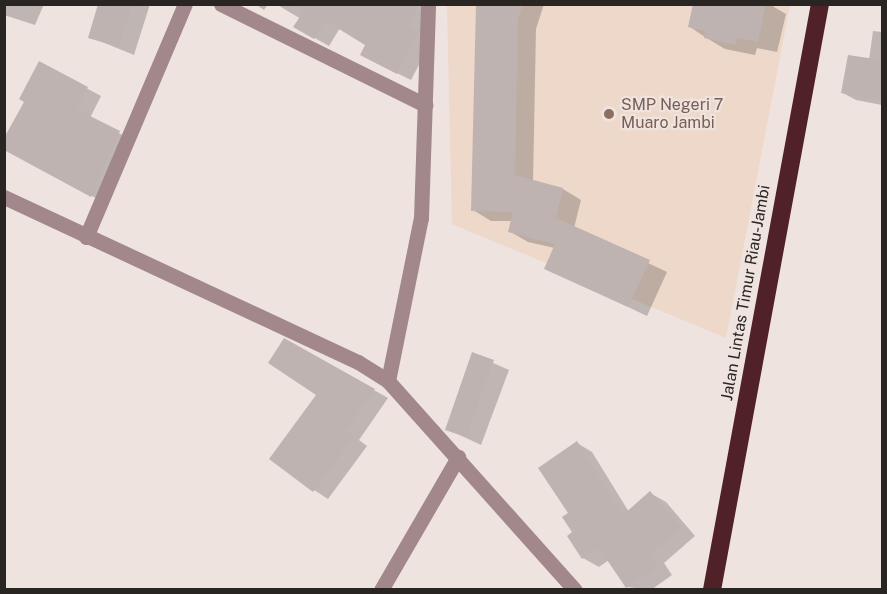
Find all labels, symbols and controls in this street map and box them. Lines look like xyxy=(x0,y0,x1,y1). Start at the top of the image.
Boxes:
place label: SMP Negeri 7 Muaro Jambi xyxy=(621,95,723,133)
marker: SMP Negeri 7 Muaro Jambi xyxy=(602,107,616,121)
street label: Jalan Lintas Timur Riau-Jambi xyxy=(718,184,774,402)

